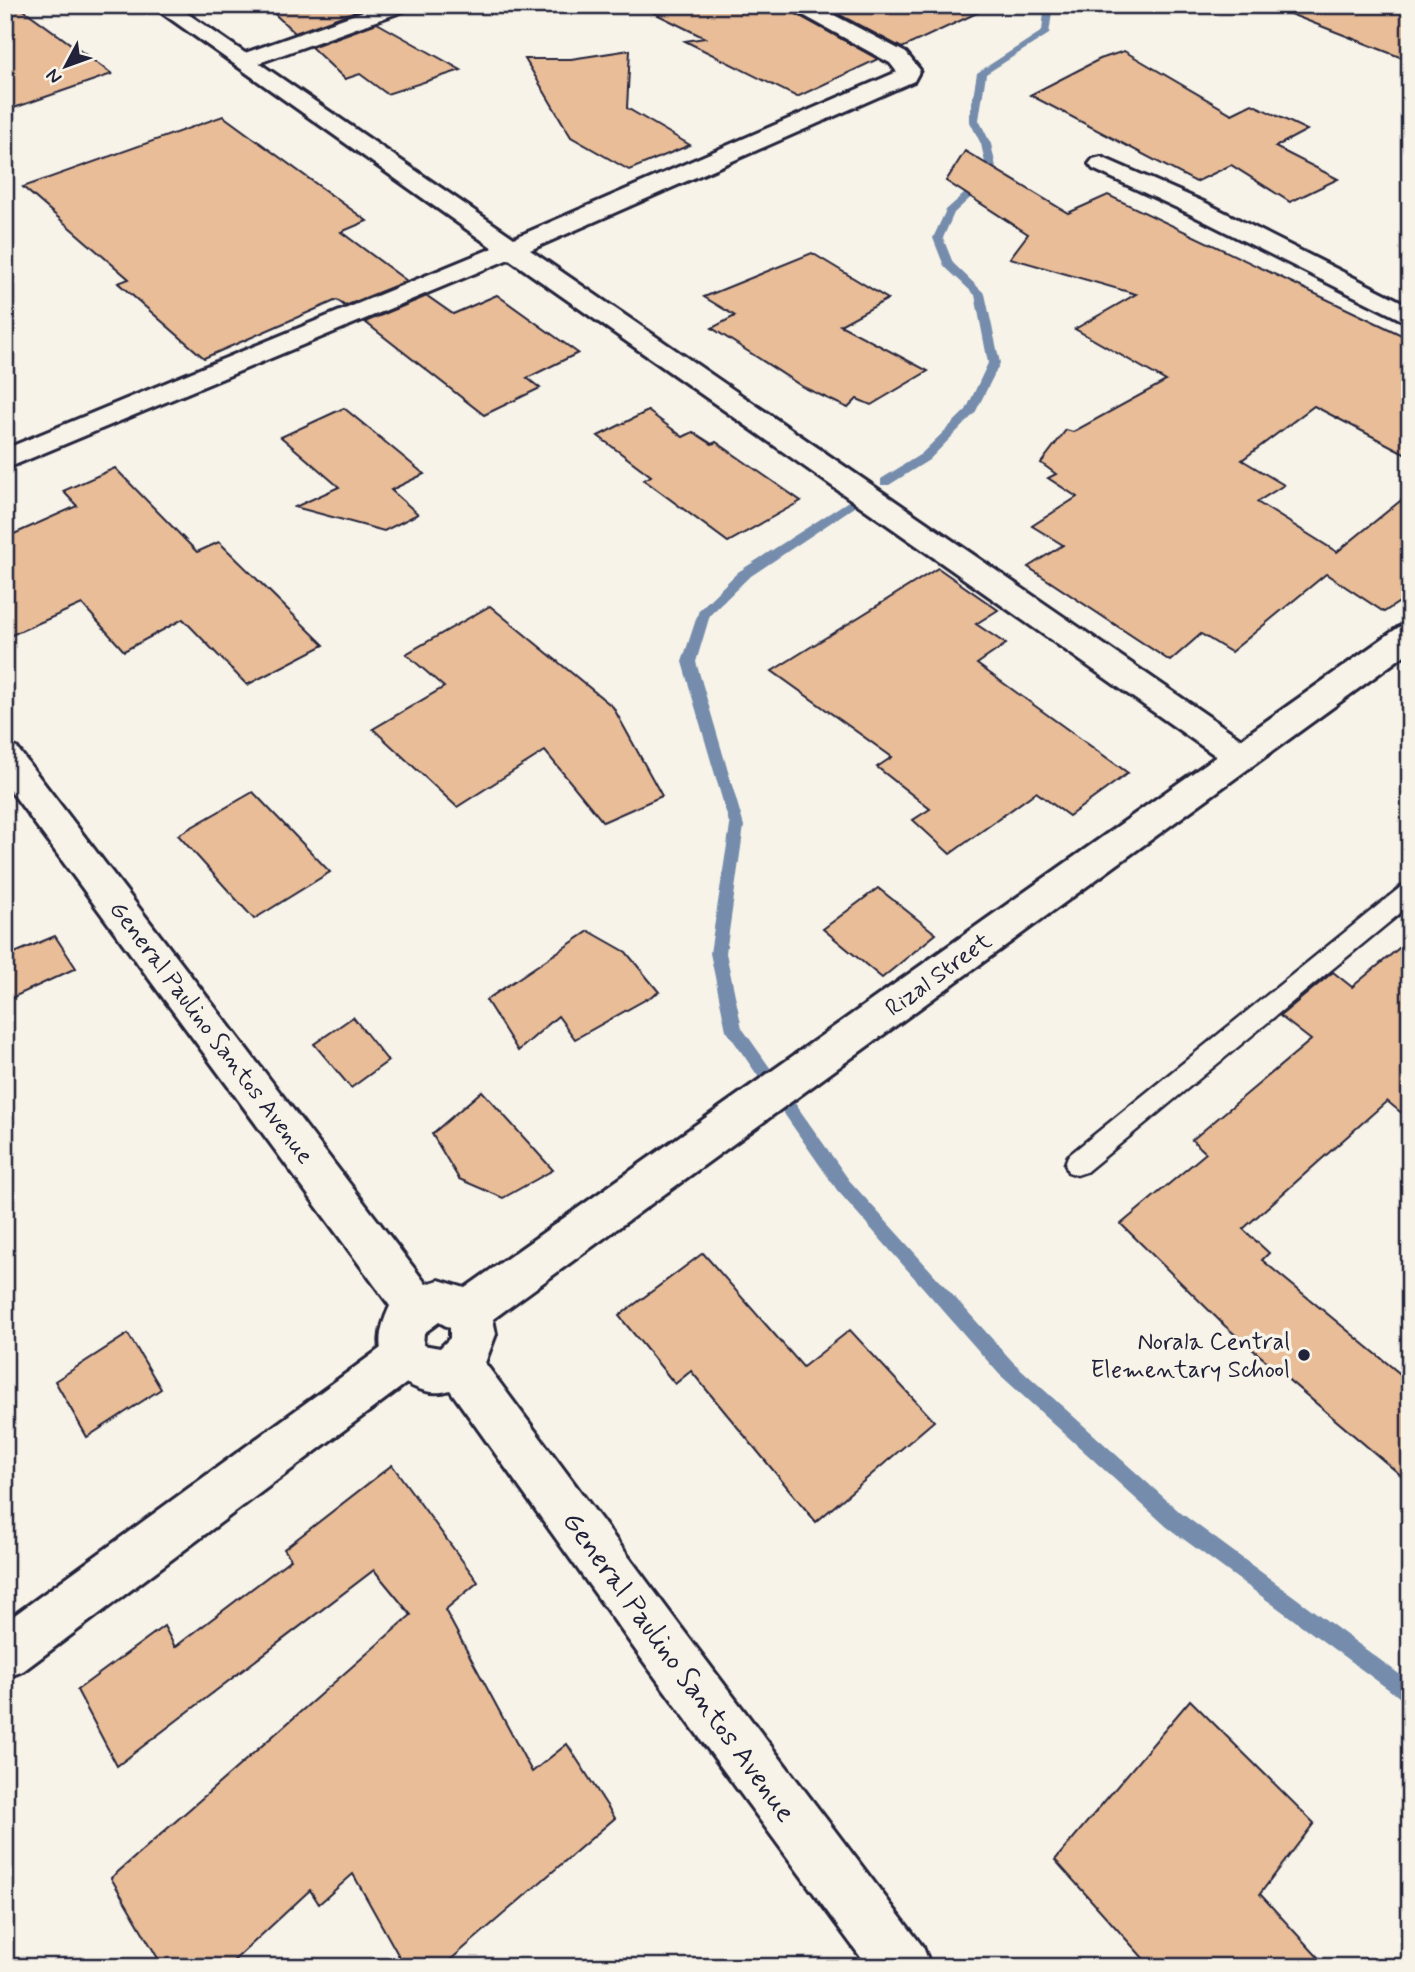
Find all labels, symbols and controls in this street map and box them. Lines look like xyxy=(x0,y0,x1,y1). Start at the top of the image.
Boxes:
north arrow xyxy=(32,32,102,102)
text: N xyxy=(41,63,68,89)
street label: General Paulino Santos Avenue xyxy=(102,895,320,1171)
street label: Rizal Street xyxy=(880,926,998,1024)
place label: Norala Central Elementary School xyxy=(1091,1327,1290,1386)
marker: Norala Central Elementary School xyxy=(1296,1347,1312,1363)
street label: General Paulino Santos Avenue xyxy=(553,1505,803,1830)

